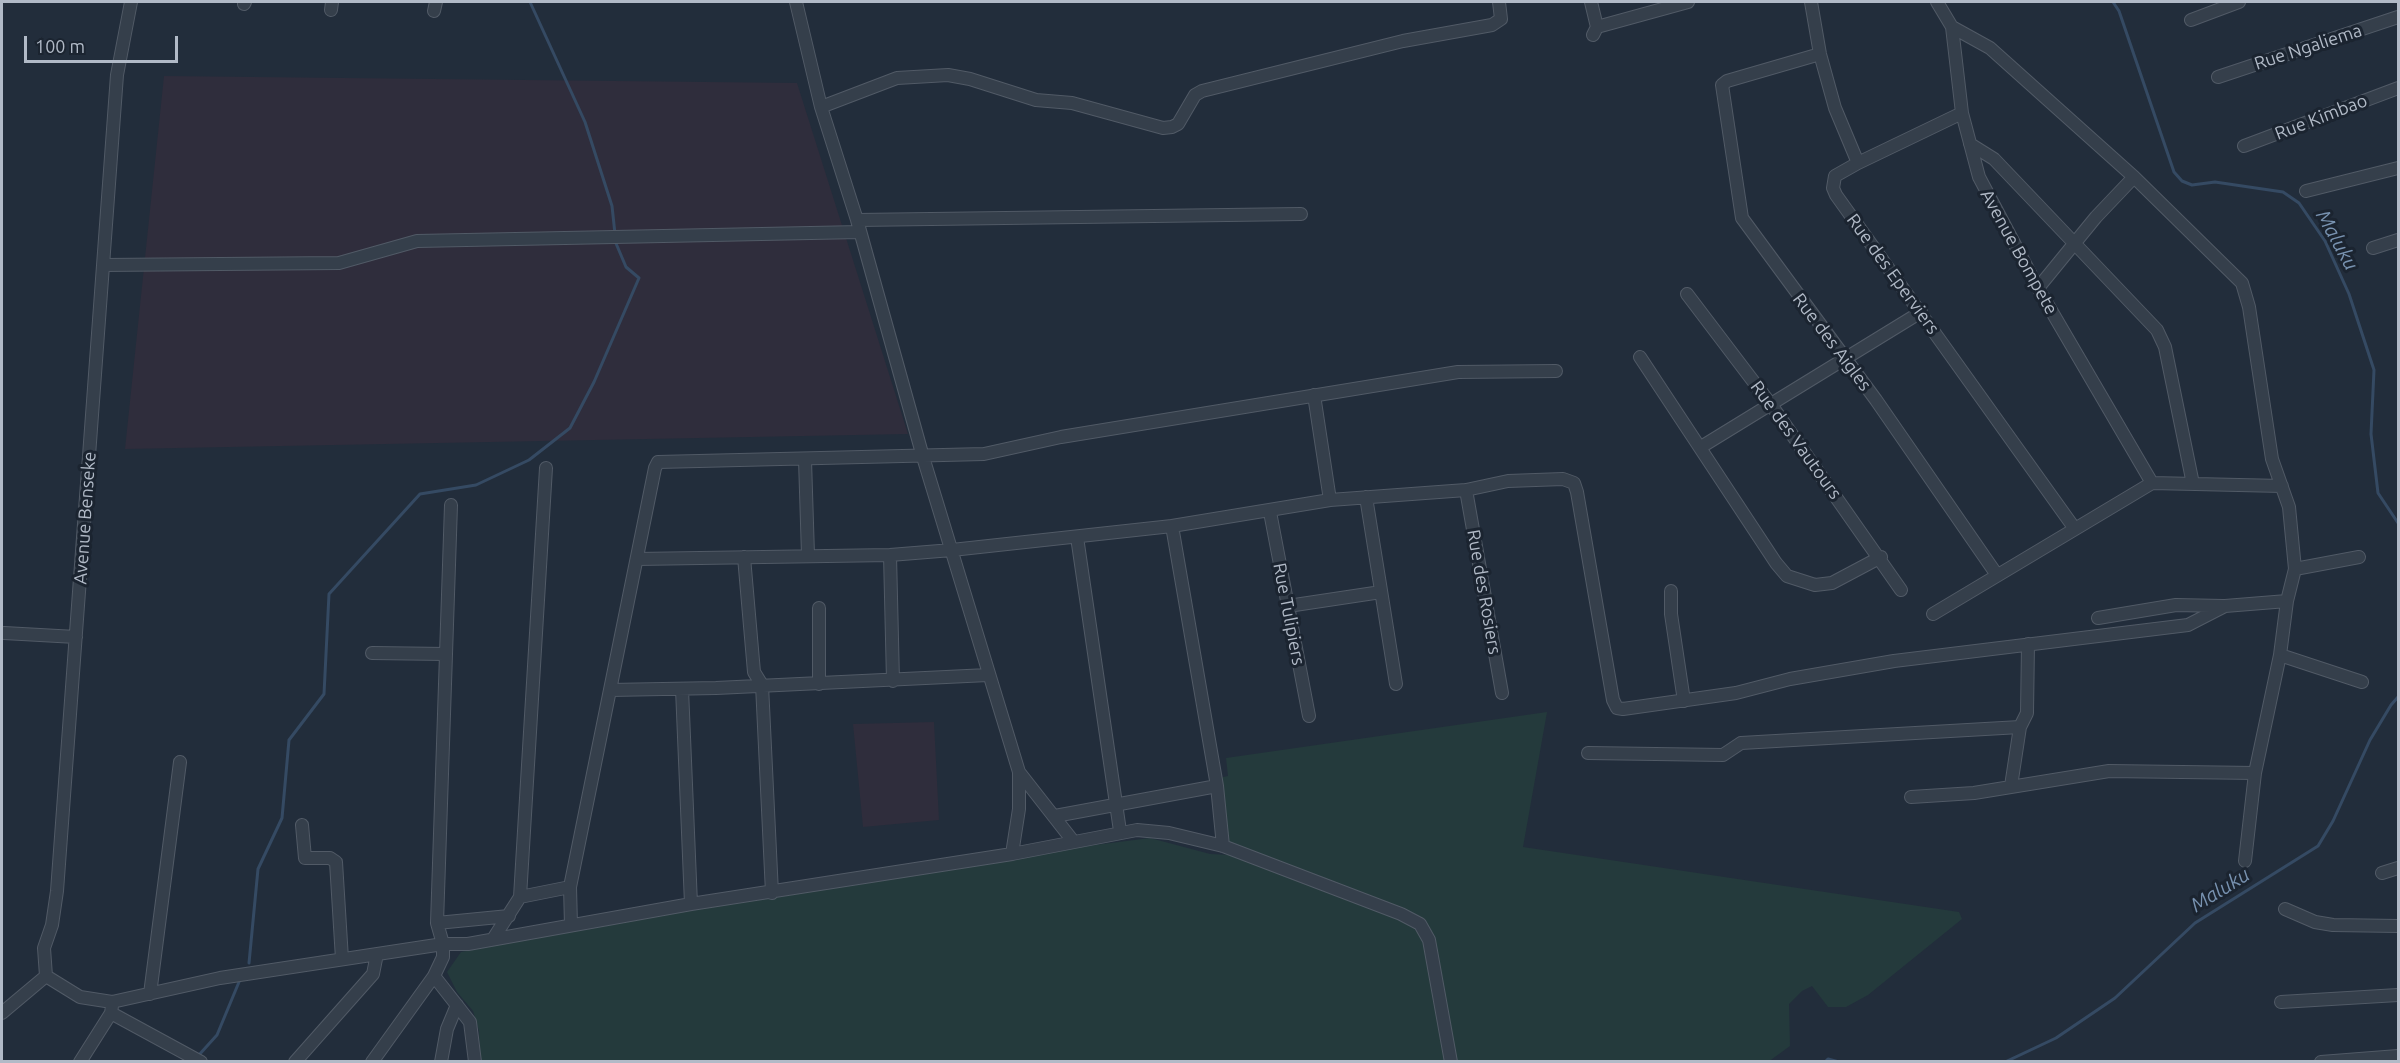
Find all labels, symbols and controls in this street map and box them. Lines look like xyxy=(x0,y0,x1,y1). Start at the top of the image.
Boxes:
street label: Rue Ngaliema xyxy=(2251,19,2365,75)
scale bar xyxy=(27,24,182,62)
text: 100 m xyxy=(35,36,85,56)
street label: Rue Kimbao xyxy=(2272,90,2370,144)
street label: Avenue Bompete xyxy=(1976,186,2062,318)
water label: Maluku xyxy=(2311,206,2363,274)
street label: Rue des Eperviers xyxy=(1842,210,1944,338)
street label: Rue des Aigles xyxy=(1788,289,1876,395)
street label: Rue des Vautours xyxy=(1746,377,1846,503)
street label: Avenue Benseke xyxy=(70,451,100,585)
street label: Rue des Rosiers xyxy=(1462,528,1506,656)
street label: Rue Tulipiers xyxy=(1268,561,1310,667)
water label: Maluku xyxy=(2186,863,2254,917)

